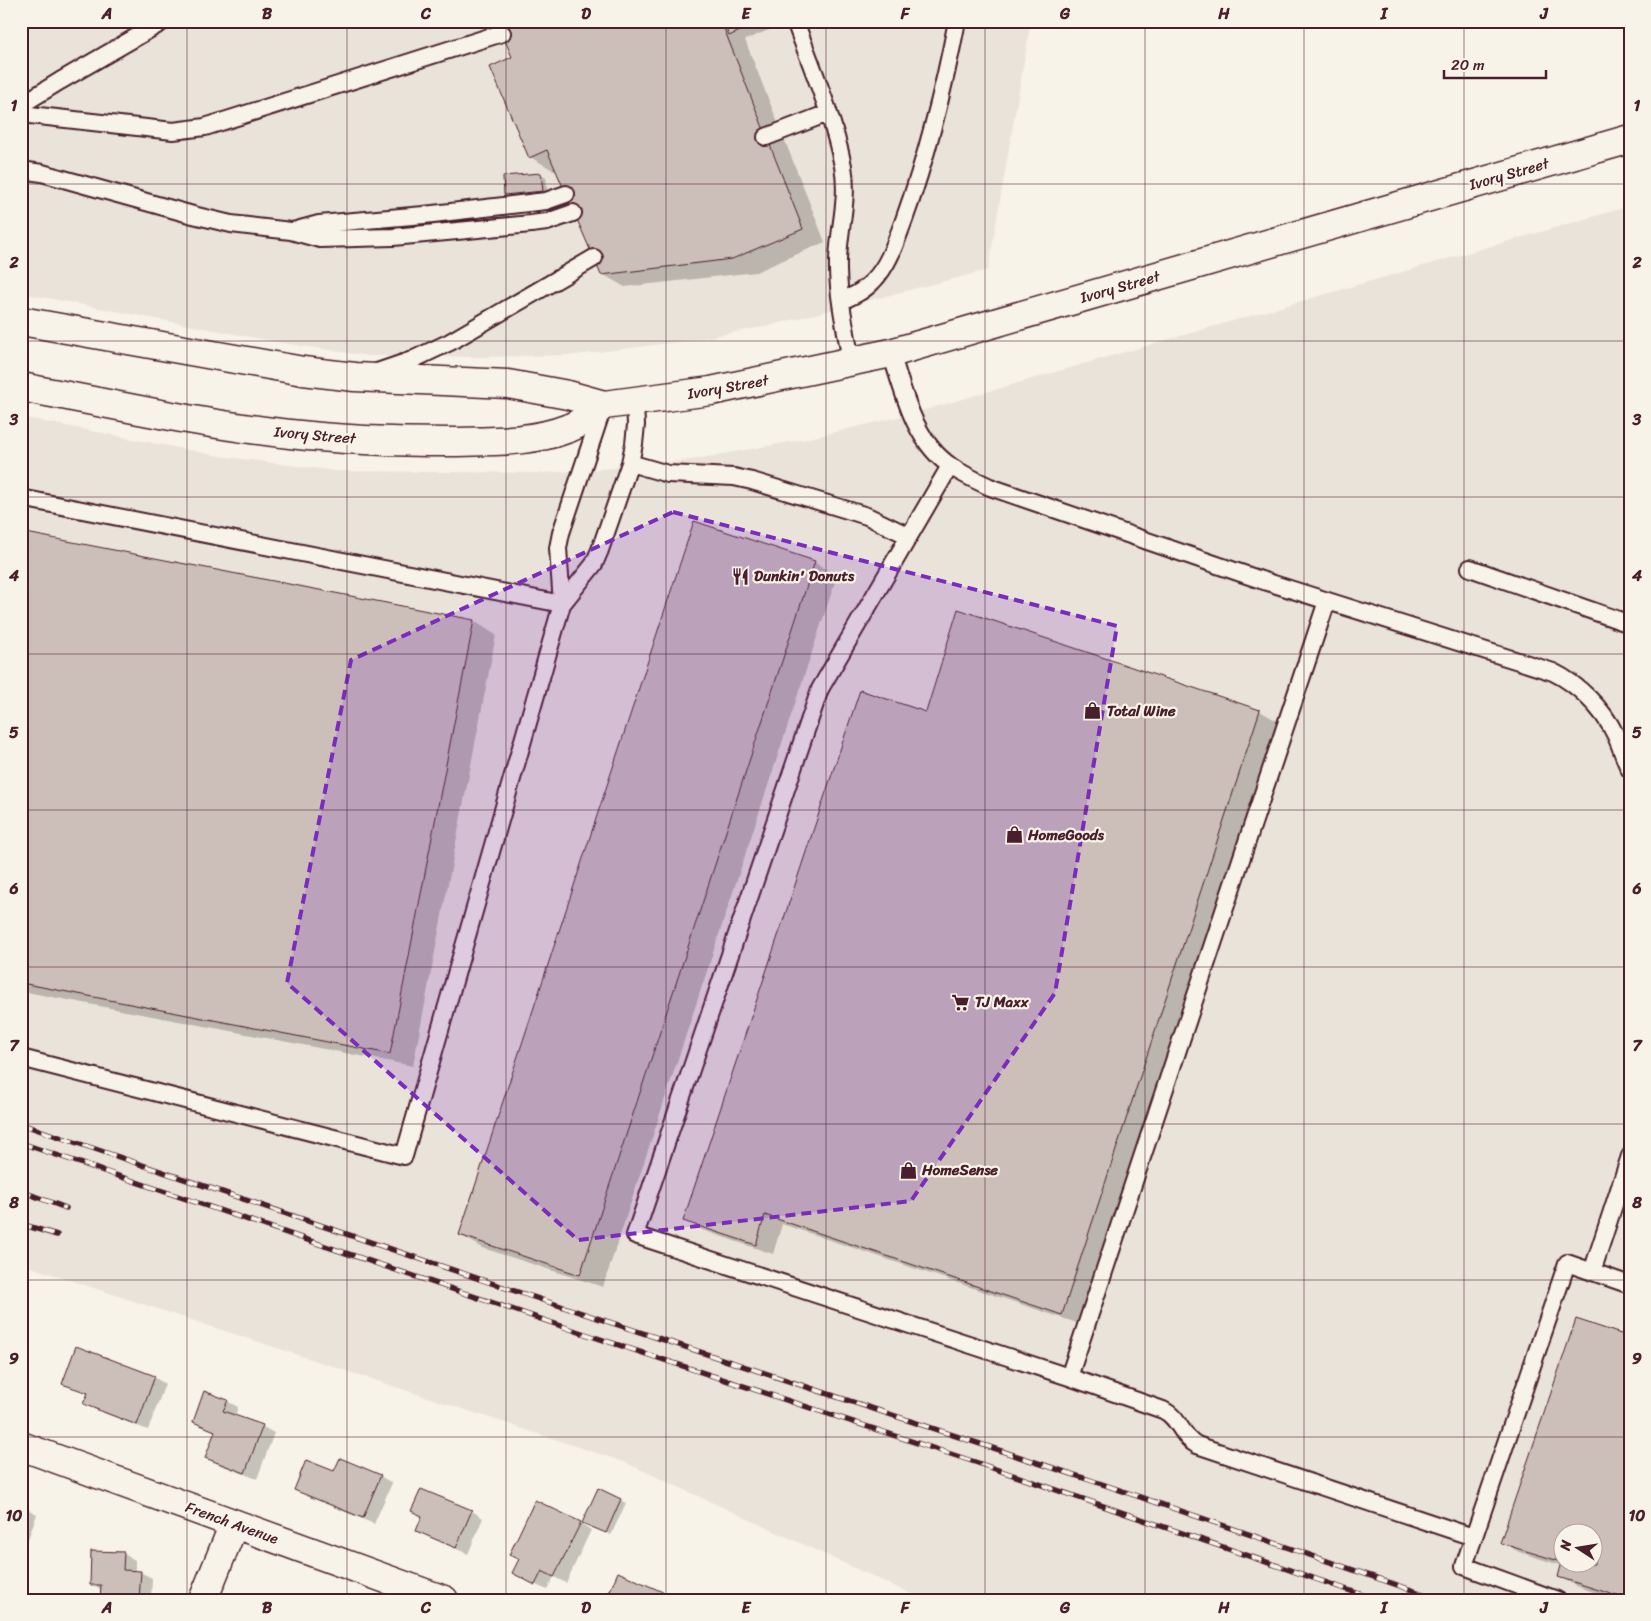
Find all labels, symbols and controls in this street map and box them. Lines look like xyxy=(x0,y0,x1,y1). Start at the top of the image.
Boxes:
text: A xyxy=(101,0,112,28)
text: B xyxy=(262,0,273,28)
text: C xyxy=(420,0,432,28)
text: D xyxy=(581,0,591,28)
text: E xyxy=(742,0,752,28)
text: F xyxy=(900,0,911,28)
text: G xyxy=(1059,0,1071,28)
text: H xyxy=(1217,0,1230,28)
text: I xyxy=(1380,0,1389,28)
text: J xyxy=(1539,0,1549,28)
scale bar xyxy=(1444,48,1546,80)
text: 20 m xyxy=(1451,52,1485,78)
text: 1 xyxy=(11,91,18,120)
text: 1 xyxy=(1634,91,1641,120)
street label: Ivory Street xyxy=(1465,150,1553,198)
text: 2 xyxy=(8,248,19,277)
text: 2 xyxy=(1631,248,1642,277)
street label: Ivory Street xyxy=(1076,263,1164,311)
street label: Ivory Street xyxy=(684,367,772,407)
text: 3 xyxy=(9,405,19,434)
text: 3 xyxy=(1632,405,1642,434)
street label: Ivory Street xyxy=(272,418,358,452)
text: 4 xyxy=(8,561,19,590)
text: 4 xyxy=(1631,561,1642,590)
place label: Dunkin' Donuts xyxy=(754,563,855,589)
restaurant icon: Dunkin' Donuts xyxy=(730,566,750,586)
place label: Total Wine xyxy=(1107,698,1176,724)
shop icon: Total Wine xyxy=(1083,701,1103,721)
text: 5 xyxy=(9,718,19,747)
text: 5 xyxy=(1632,718,1642,747)
place label: HomeGoods xyxy=(1027,822,1105,848)
shop icon: HomeGoods xyxy=(1004,825,1024,845)
text: 6 xyxy=(8,874,19,903)
text: 6 xyxy=(1631,874,1642,903)
place label: TJ Maxx xyxy=(975,989,1030,1015)
supermarket icon: TJ Maxx xyxy=(951,992,971,1012)
text: 7 xyxy=(9,1031,20,1060)
text: 7 xyxy=(1632,1031,1643,1060)
place label: HomeSense xyxy=(921,1157,998,1183)
shop icon: HomeSense xyxy=(898,1160,918,1180)
text: 8 xyxy=(8,1188,19,1217)
text: 8 xyxy=(1631,1188,1642,1217)
text: 9 xyxy=(9,1344,19,1373)
text: 9 xyxy=(1632,1344,1642,1373)
street label: French Avenue xyxy=(182,1494,282,1552)
text: 10 xyxy=(6,1501,22,1530)
text: 10 xyxy=(1629,1501,1645,1530)
north arrow xyxy=(1554,1524,1604,1574)
text: N xyxy=(1552,1538,1579,1554)
text: A xyxy=(101,1593,112,1621)
text: B xyxy=(262,1593,273,1621)
text: C xyxy=(420,1593,432,1621)
text: D xyxy=(581,1593,591,1621)
text: E xyxy=(742,1593,752,1621)
text: F xyxy=(900,1593,911,1621)
text: G xyxy=(1059,1593,1071,1621)
text: H xyxy=(1217,1593,1230,1621)
text: I xyxy=(1380,1593,1389,1621)
text: J xyxy=(1539,1593,1549,1621)

